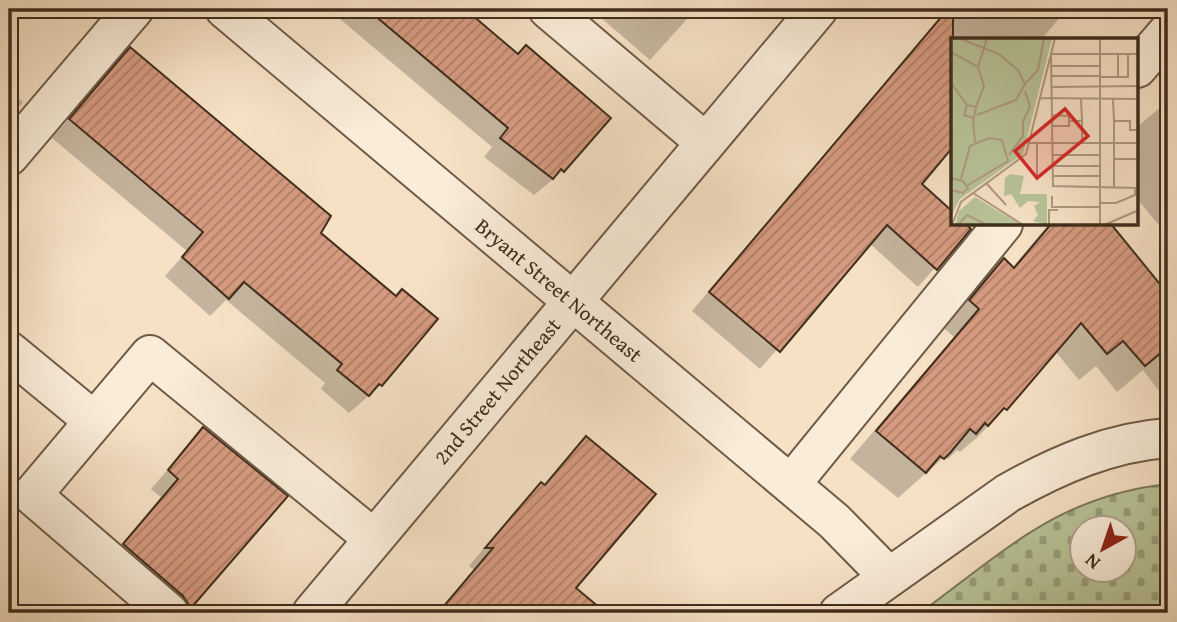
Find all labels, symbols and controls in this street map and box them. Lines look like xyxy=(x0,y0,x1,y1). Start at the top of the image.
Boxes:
inset map xyxy=(951,38,1138,226)
street label: Bryant Street Northeast xyxy=(469,211,650,370)
street label: 2nd Street Northeast xyxy=(426,310,568,471)
north arrow xyxy=(1068,514,1138,584)
text: N xyxy=(1078,547,1106,577)

